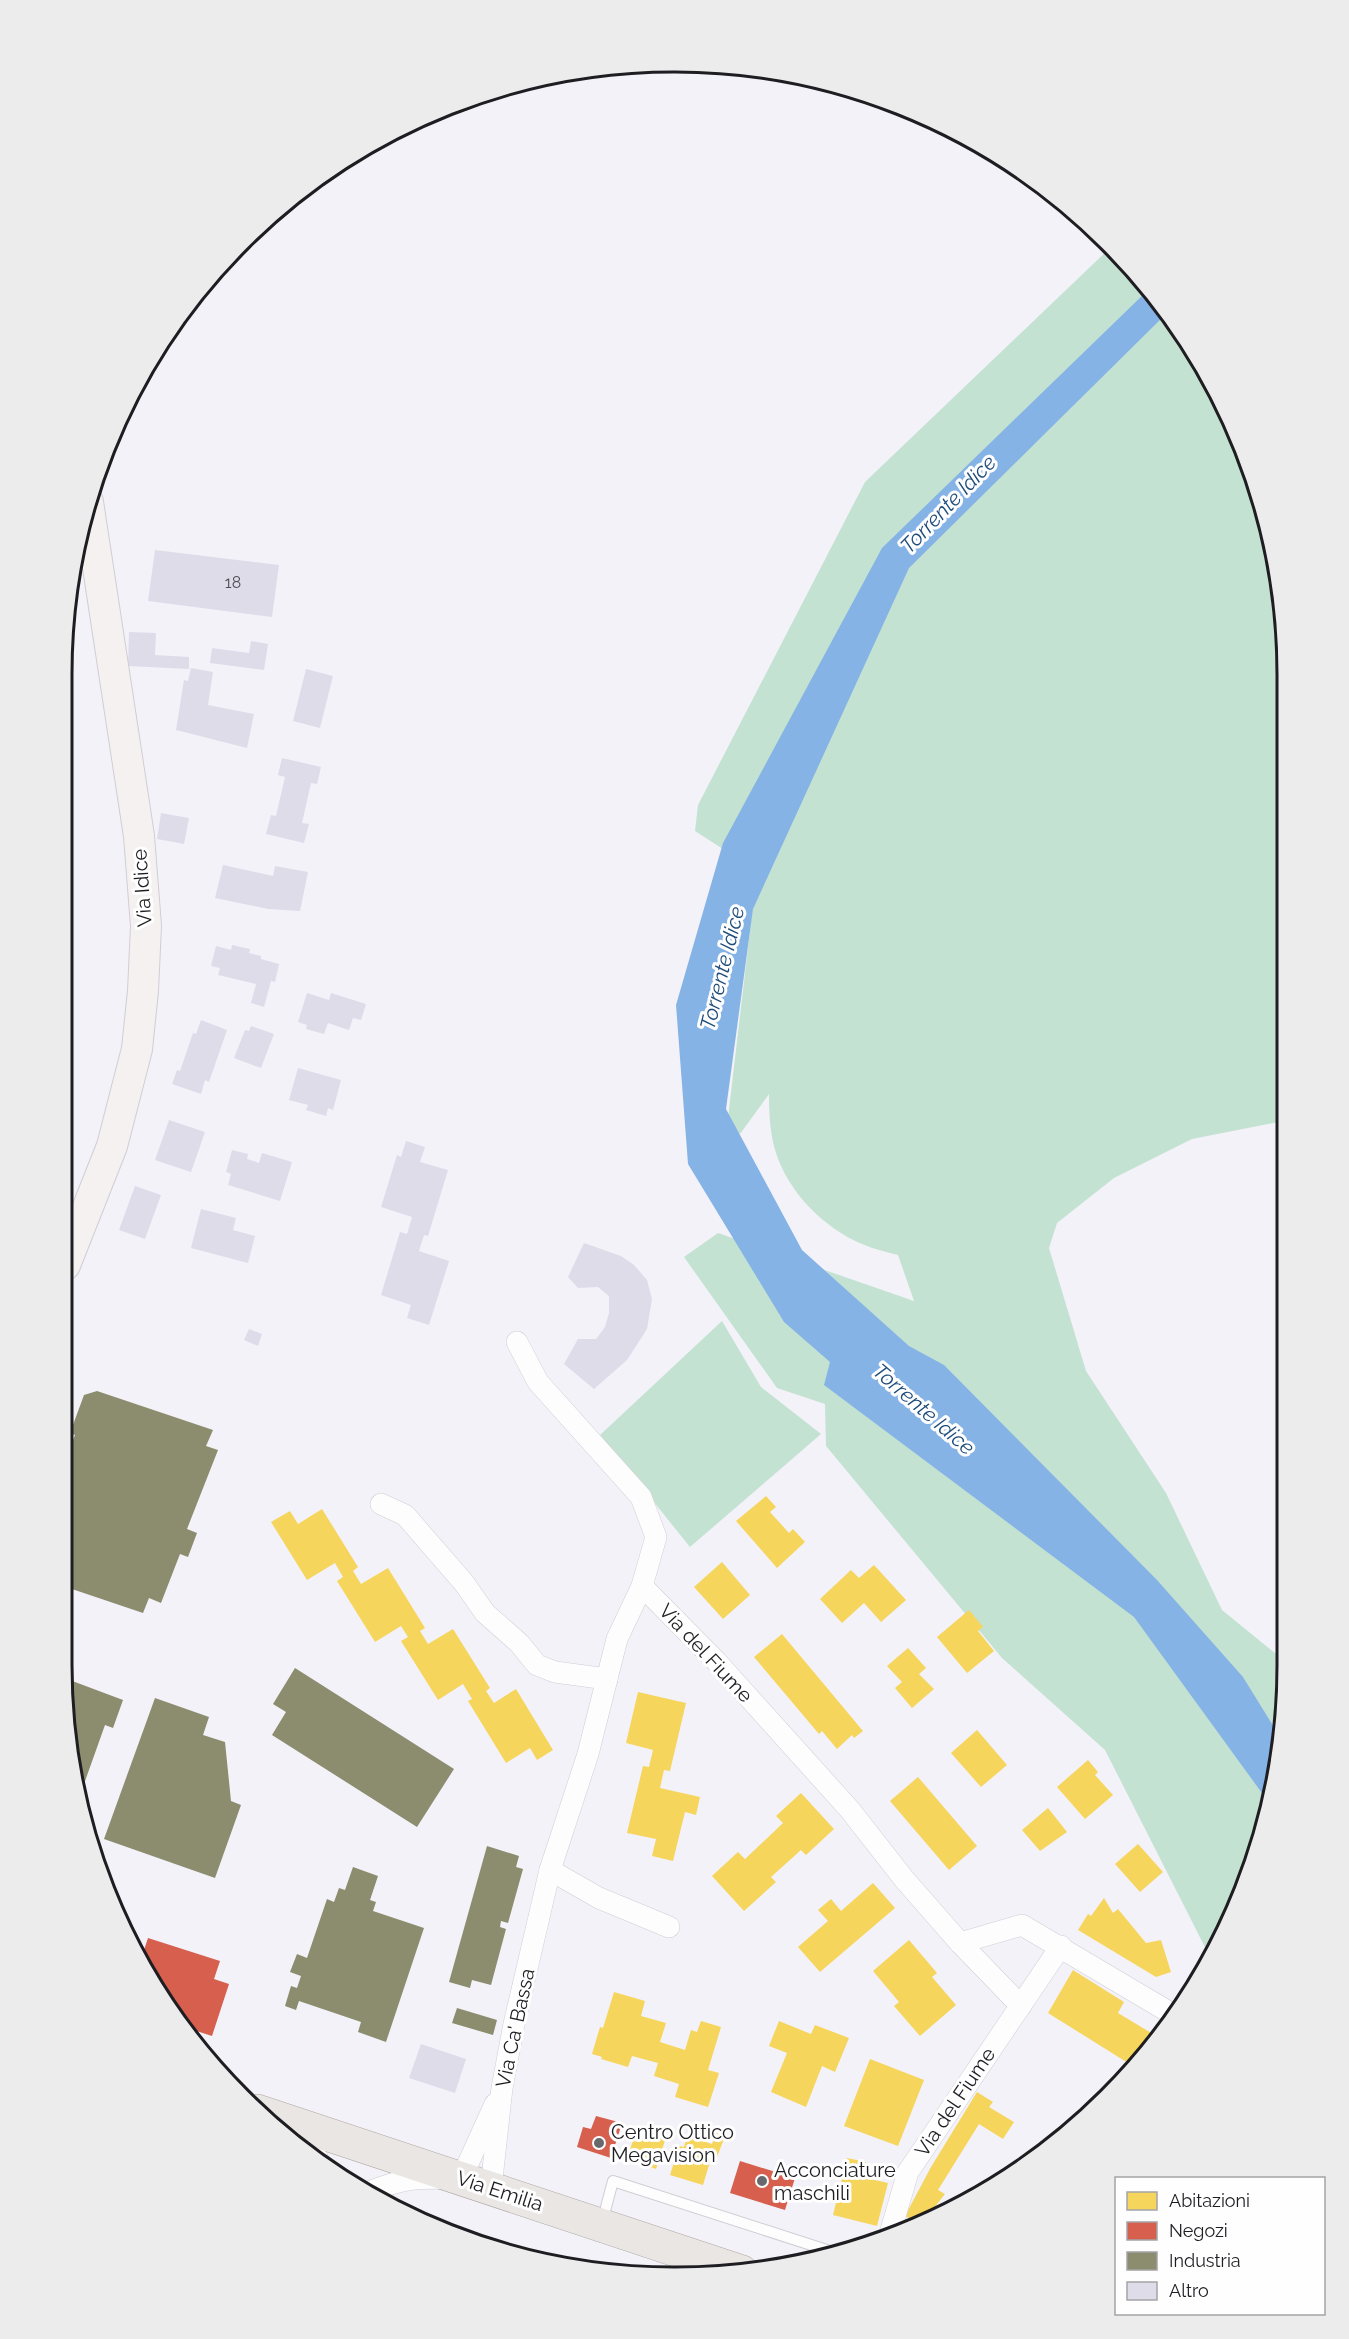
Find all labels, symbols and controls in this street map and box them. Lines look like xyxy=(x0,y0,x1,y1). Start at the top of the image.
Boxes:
water label: Torrente Idice xyxy=(895,450,1001,558)
house number: 18 xyxy=(225,573,241,592)
street label: Via Idice xyxy=(127,848,157,928)
water label: Torrente Idice xyxy=(695,904,749,1032)
water label: Torrente Idice xyxy=(868,1358,980,1460)
street label: Via del Fiume xyxy=(654,1599,758,1708)
street label: Via Ca' Bassa xyxy=(491,1966,539,2090)
street label: Via del Fiume xyxy=(910,2043,1000,2161)
place label: Centro Ottico Megavision xyxy=(611,2120,734,2167)
marker: Centro Ottico Megavision xyxy=(592,2136,606,2150)
place label: Acconciature maschili xyxy=(774,2158,896,2205)
street label: Via Emilia xyxy=(454,2166,546,2216)
marker: Acconciature maschili xyxy=(755,2174,769,2188)
legend xyxy=(1115,2177,1325,2315)
text: Abitazioni xyxy=(1169,2190,1250,2211)
text: Negozi xyxy=(1169,2220,1228,2241)
text: Industria xyxy=(1169,2250,1241,2271)
text: Altro xyxy=(1169,2280,1209,2301)

